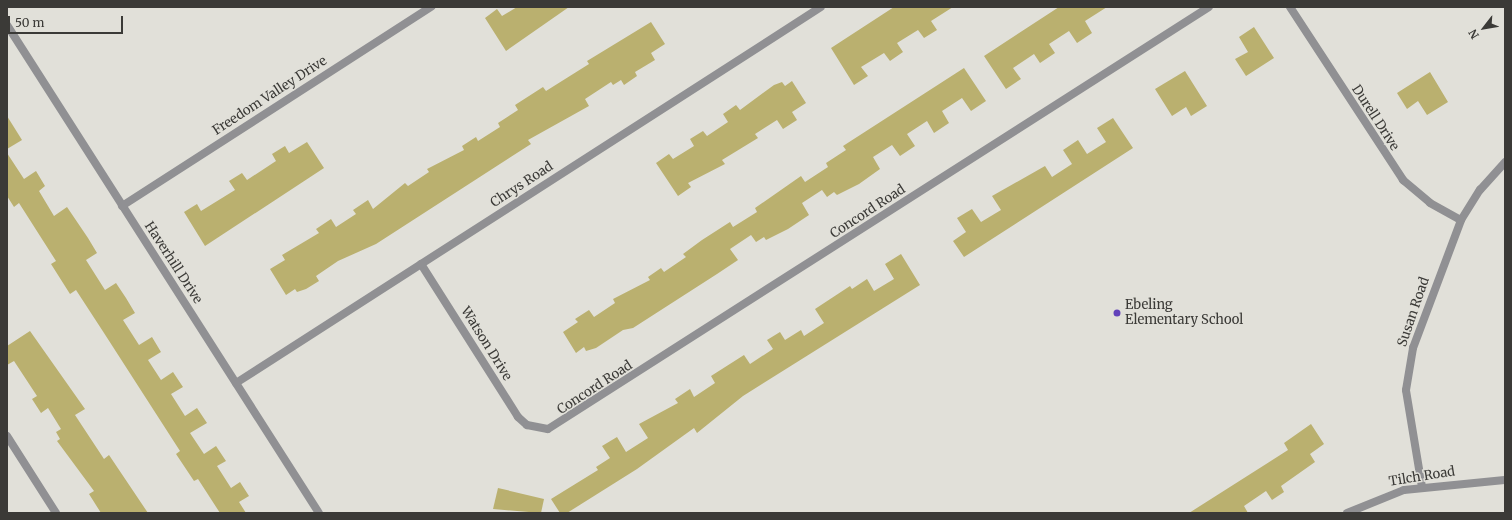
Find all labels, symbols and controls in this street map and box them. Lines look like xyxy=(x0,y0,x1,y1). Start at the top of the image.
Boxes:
scale bar xyxy=(10,8,125,34)
north arrow xyxy=(1464,8,1504,48)
text: 50 m xyxy=(15,15,44,30)
text: N xyxy=(1465,27,1482,42)
street label: Freedom Valley Drive xyxy=(210,53,330,139)
street label: Durell Drive xyxy=(1348,82,1402,154)
street label: Chrys Road xyxy=(488,159,556,211)
street label: Concord Road xyxy=(828,182,908,242)
street label: Haverhill Drive xyxy=(141,219,205,307)
street label: Susan Road xyxy=(1395,275,1433,349)
place label: Ebeling Elementary School xyxy=(1125,298,1243,329)
street label: Watson Drive xyxy=(457,304,515,384)
marker: Ebeling Elementary School xyxy=(1112,308,1122,318)
street label: Concord Road xyxy=(555,358,635,418)
street label: Tilch Road xyxy=(1388,464,1456,490)

